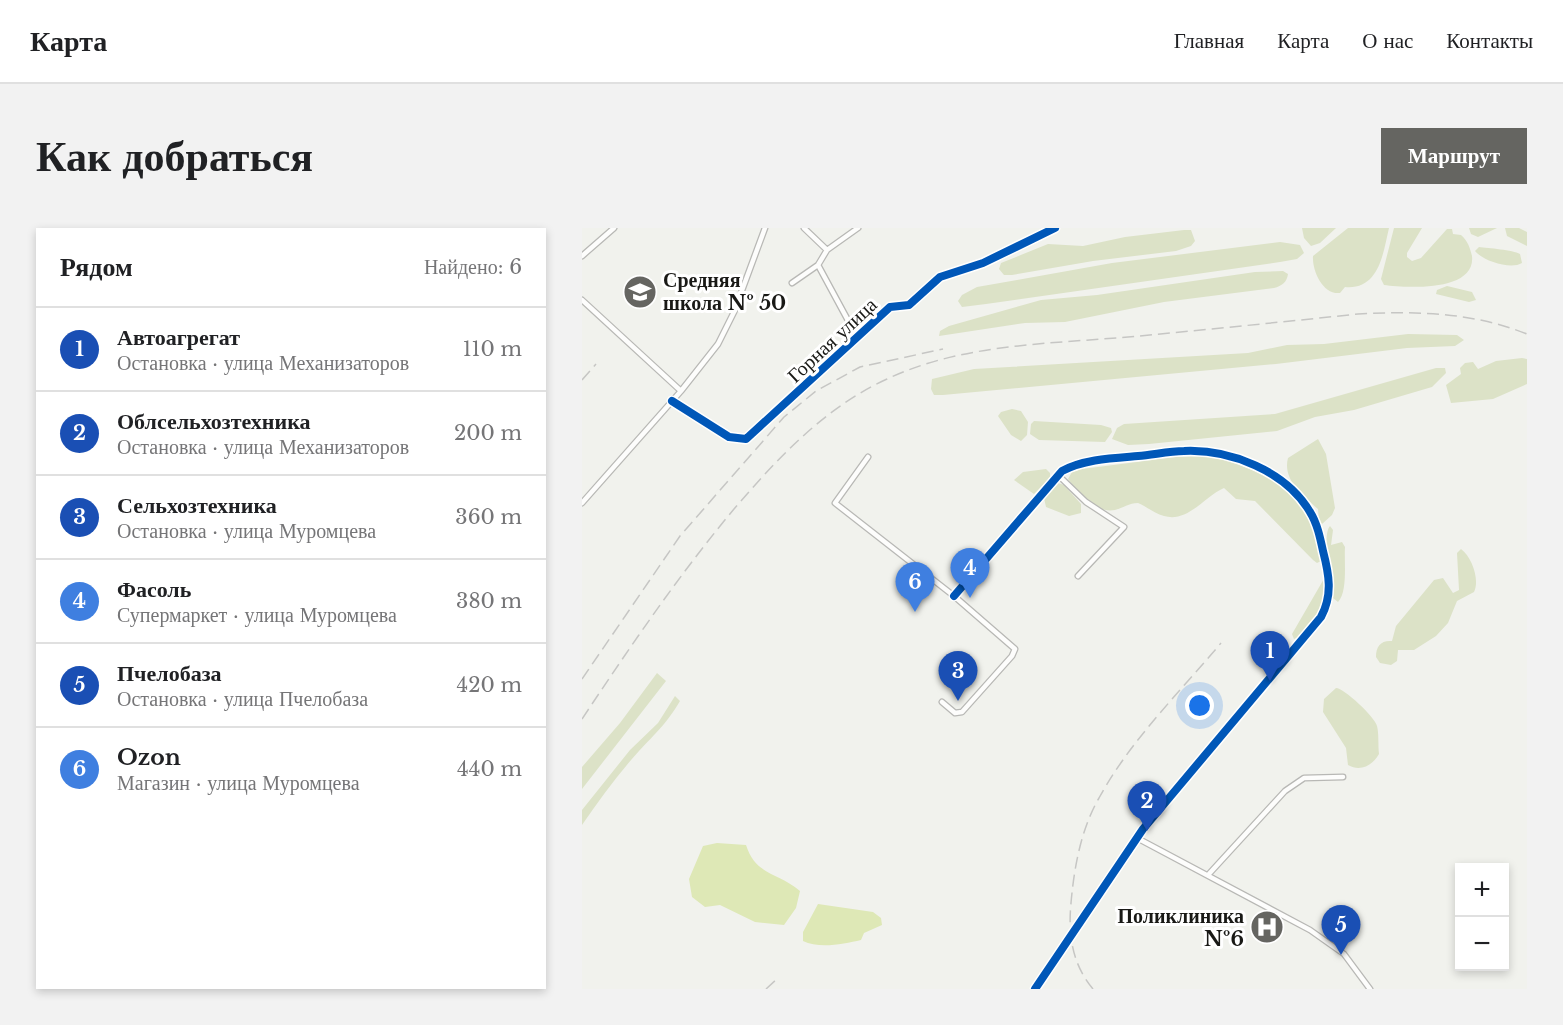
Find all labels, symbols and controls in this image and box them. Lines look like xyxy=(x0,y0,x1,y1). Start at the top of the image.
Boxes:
text: Карта xyxy=(30,24,107,59)
text: Главная xyxy=(1174,28,1244,54)
text: Карта xyxy=(1277,28,1329,54)
text: О нас xyxy=(1362,28,1413,54)
text: Контакты xyxy=(1446,28,1533,54)
button: Маршрут xyxy=(1381,128,1527,184)
text: Как добраться xyxy=(36,130,313,182)
text: Рядом xyxy=(60,251,133,283)
text: Найдено: 6 xyxy=(424,255,522,279)
place label: Средняя школа № 50 xyxy=(663,268,786,315)
school or university icon: Средняя школа № 50 xyxy=(622,274,658,310)
street label: Горная улица xyxy=(782,292,882,388)
text: Автоагрегат xyxy=(117,324,240,351)
text: 1 xyxy=(75,337,84,361)
text: 110 m xyxy=(463,337,522,361)
text: Остановка · улица Механизаторов xyxy=(117,351,409,375)
text: Облсельхозтехника xyxy=(117,408,311,435)
text: 2 xyxy=(73,421,86,445)
text: 200 m xyxy=(454,421,522,445)
text: Остановка · улица Механизаторов xyxy=(117,435,409,459)
text: Сельхозтехника xyxy=(117,492,277,519)
text: 3 xyxy=(73,505,86,529)
text: 360 m xyxy=(455,505,522,529)
text: Остановка · улица Муромцева xyxy=(117,519,376,543)
pin: 4 xyxy=(950,548,990,598)
pin: 6 xyxy=(896,562,934,612)
text: Фасоль xyxy=(117,576,191,603)
text: 4 xyxy=(73,589,86,613)
text: 380 m xyxy=(456,589,522,613)
text: Супермаркет · улица Муромцева xyxy=(117,603,397,627)
pin: 1 xyxy=(1250,632,1290,681)
pin: 3 xyxy=(938,652,977,701)
text: Пчелобаза xyxy=(117,660,221,687)
text: 5 xyxy=(74,673,85,697)
text: 420 m xyxy=(457,673,522,697)
text: Остановка · улица Пчелобаза xyxy=(117,687,368,711)
your location xyxy=(1185,691,1214,720)
text: Ozon xyxy=(117,744,181,771)
text: 6 xyxy=(73,757,86,781)
text: 440 m xyxy=(457,757,522,781)
text: Магазин · улица Муромцева xyxy=(117,771,360,795)
pin: 2 xyxy=(1128,782,1166,831)
map controls xyxy=(1455,863,1509,971)
button: + xyxy=(1455,863,1509,917)
place label: Поликлиника №6 xyxy=(1117,904,1244,951)
pin: 5 xyxy=(1322,906,1360,955)
hospital icon: Поликлиника №6 xyxy=(1249,909,1285,945)
button: − xyxy=(1455,917,1509,971)

